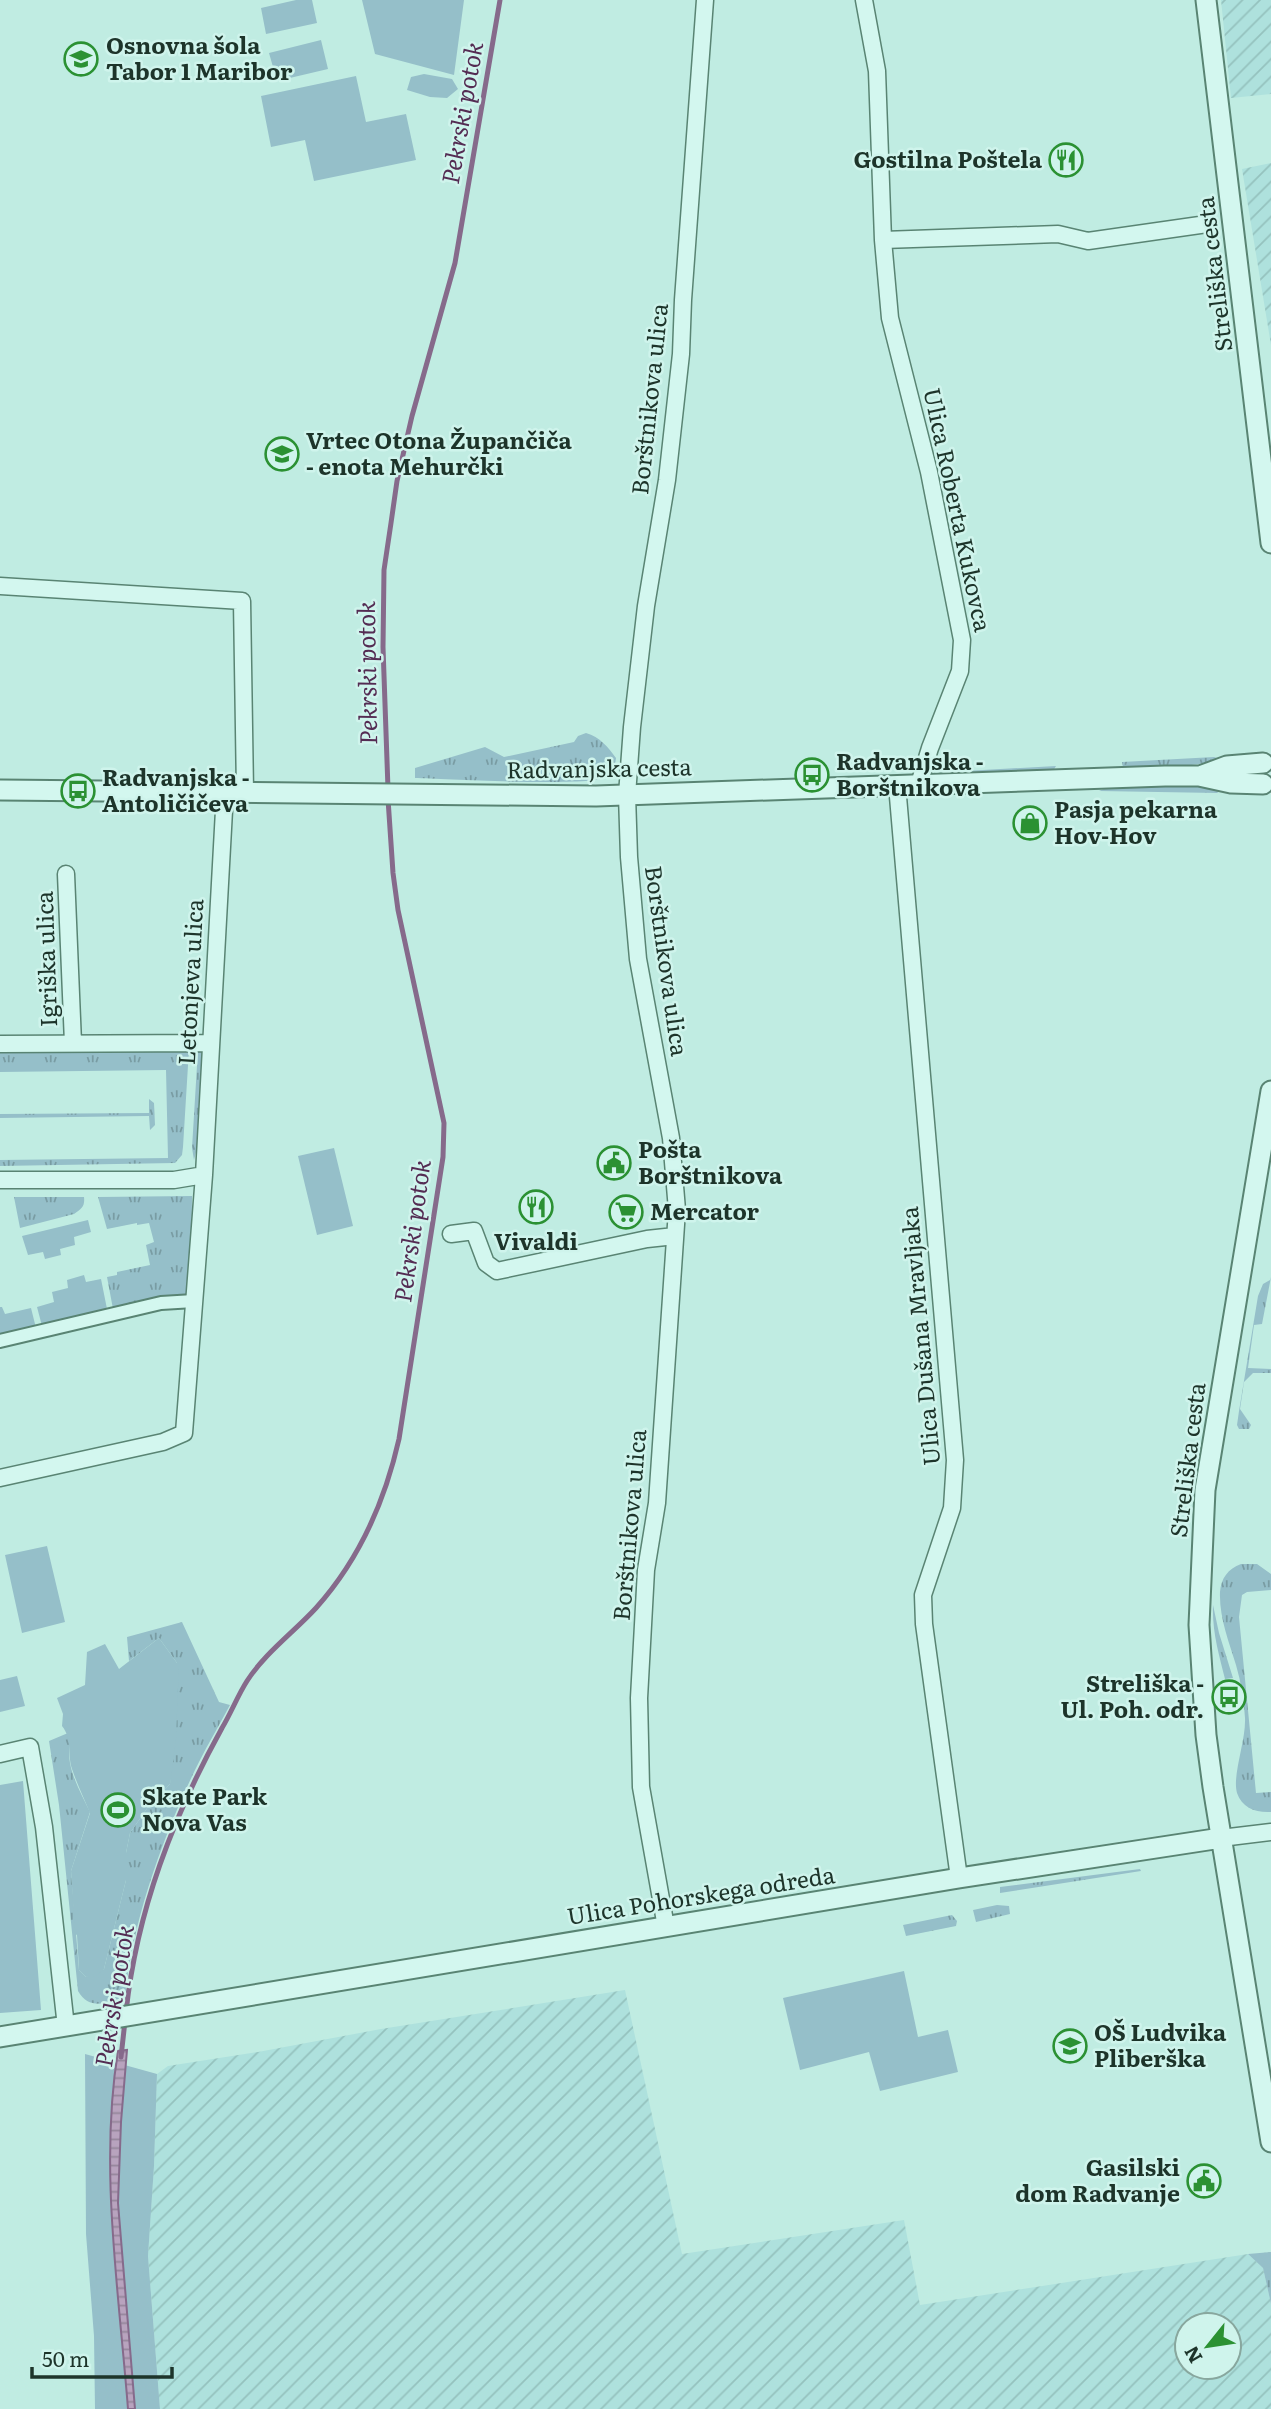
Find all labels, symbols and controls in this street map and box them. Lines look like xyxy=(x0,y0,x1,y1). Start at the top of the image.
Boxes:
place label: Osnovna šola Tabor 1 Maribor xyxy=(106,27,293,87)
water label: Pekrski potok xyxy=(431,38,490,186)
school or university icon: Osnovna šola Tabor 1 Maribor xyxy=(62,40,100,78)
place label: Gostilna Poštela xyxy=(854,141,1043,175)
restaurant icon: Gostilna Poštela xyxy=(1047,141,1085,179)
street label: Streliška cesta xyxy=(1187,194,1239,354)
street label: Borštnikova ulica xyxy=(621,301,675,496)
street label: Ulica Roberta Kukovca xyxy=(916,384,1002,635)
place label: Vrtec Otona Župančiča - enota Mehurčki xyxy=(306,422,573,482)
school or university icon: Vrtec Otona Župančiča - enota Mehurčki xyxy=(263,435,301,473)
water label: Pekrski potok xyxy=(347,600,384,745)
place label: Radvanjska - Borštnikova xyxy=(836,743,984,803)
street label: Radvanjska cesta xyxy=(506,748,693,786)
bus stop icon: Radvanjska - Borštnikova xyxy=(793,756,831,794)
place label: Radvanjska - Antoličičeva xyxy=(102,759,250,819)
bus stop icon: Radvanjska - Antoličičeva xyxy=(59,772,97,810)
place label: Pasja pekarna Hov-Hov xyxy=(1054,791,1218,851)
shop icon: Pasja pekarna Hov-Hov xyxy=(1011,804,1049,842)
street label: Borštnikova ulica xyxy=(638,863,698,1059)
street label: Igriška ulica xyxy=(26,890,64,1028)
street label: Letonjeva ulica xyxy=(168,897,210,1066)
place label: Pošta Borštnikova xyxy=(638,1131,783,1191)
public building icon: Pošta Borštnikova xyxy=(595,1144,633,1182)
water label: Pekrski potok xyxy=(383,1156,438,1304)
restaurant icon: Vivaldi xyxy=(517,1188,555,1226)
supermarket icon: Mercator xyxy=(607,1193,645,1231)
place label: Mercator xyxy=(650,1193,760,1227)
street label: Ulica Dušana Mravljaka xyxy=(891,1205,947,1467)
place label: Vivaldi xyxy=(494,1223,578,1257)
street label: Streliška cesta xyxy=(1160,1380,1212,1539)
street label: Borštnikova ulica xyxy=(603,1427,653,1622)
place label: Streliška - Ul. Poh. odr. xyxy=(1060,1665,1204,1725)
bus stop icon: Streliška - Ul. Poh. odr. xyxy=(1210,1678,1248,1716)
place label: Skate Park Nova Vas xyxy=(142,1778,268,1838)
sports icon: Skate Park Nova Vas xyxy=(99,1791,137,1829)
street label: Ulica Pohorskega odreda xyxy=(564,1856,838,1932)
water label: Pekrski potok xyxy=(84,1921,141,2069)
place label: OŠ Ludvika Pliberška xyxy=(1094,2014,1227,2074)
school or university icon: OŠ Ludvika Pliberška xyxy=(1051,2027,1089,2065)
place label: Gasilski dom Radvanje xyxy=(1015,2149,1180,2209)
public building icon: Gasilski dom Radvanje xyxy=(1185,2162,1223,2200)
north arrow xyxy=(1173,2311,1243,2381)
scale bar xyxy=(32,2336,172,2380)
text: N xyxy=(1176,2341,1209,2369)
text: 50 m xyxy=(42,2342,89,2373)

